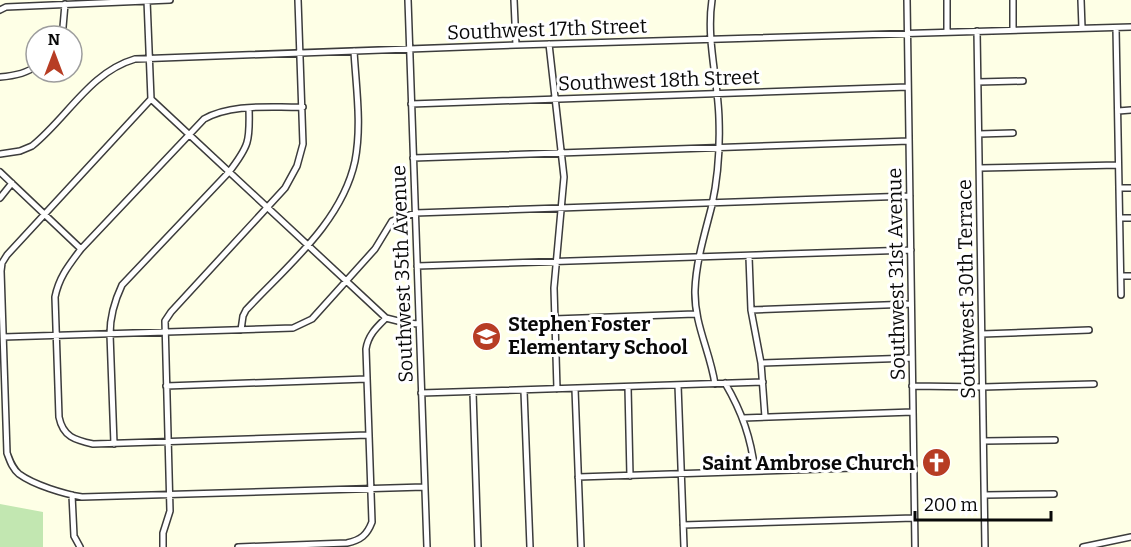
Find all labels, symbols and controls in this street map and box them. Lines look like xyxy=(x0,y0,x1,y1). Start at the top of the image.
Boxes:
street label: Southwest 17th Street xyxy=(447,14,647,44)
north arrow xyxy=(24,24,84,84)
text: N xyxy=(48,30,60,49)
street label: Southwest 18th Street xyxy=(558,64,760,96)
street label: Southwest 35th Avenue xyxy=(386,165,418,383)
street label: Southwest 31st Avenue xyxy=(882,168,910,380)
street label: Southwest 30th Terrace xyxy=(952,179,980,399)
place label: Stephen Foster Elementary School xyxy=(508,312,688,359)
school or university icon: Stephen Foster Elementary School xyxy=(471,320,503,352)
church icon: Saint Ambrose Church xyxy=(920,447,952,479)
place label: Saint Ambrose Church xyxy=(702,451,915,475)
scale bar xyxy=(915,484,1052,522)
text: 200 m xyxy=(924,494,978,516)

